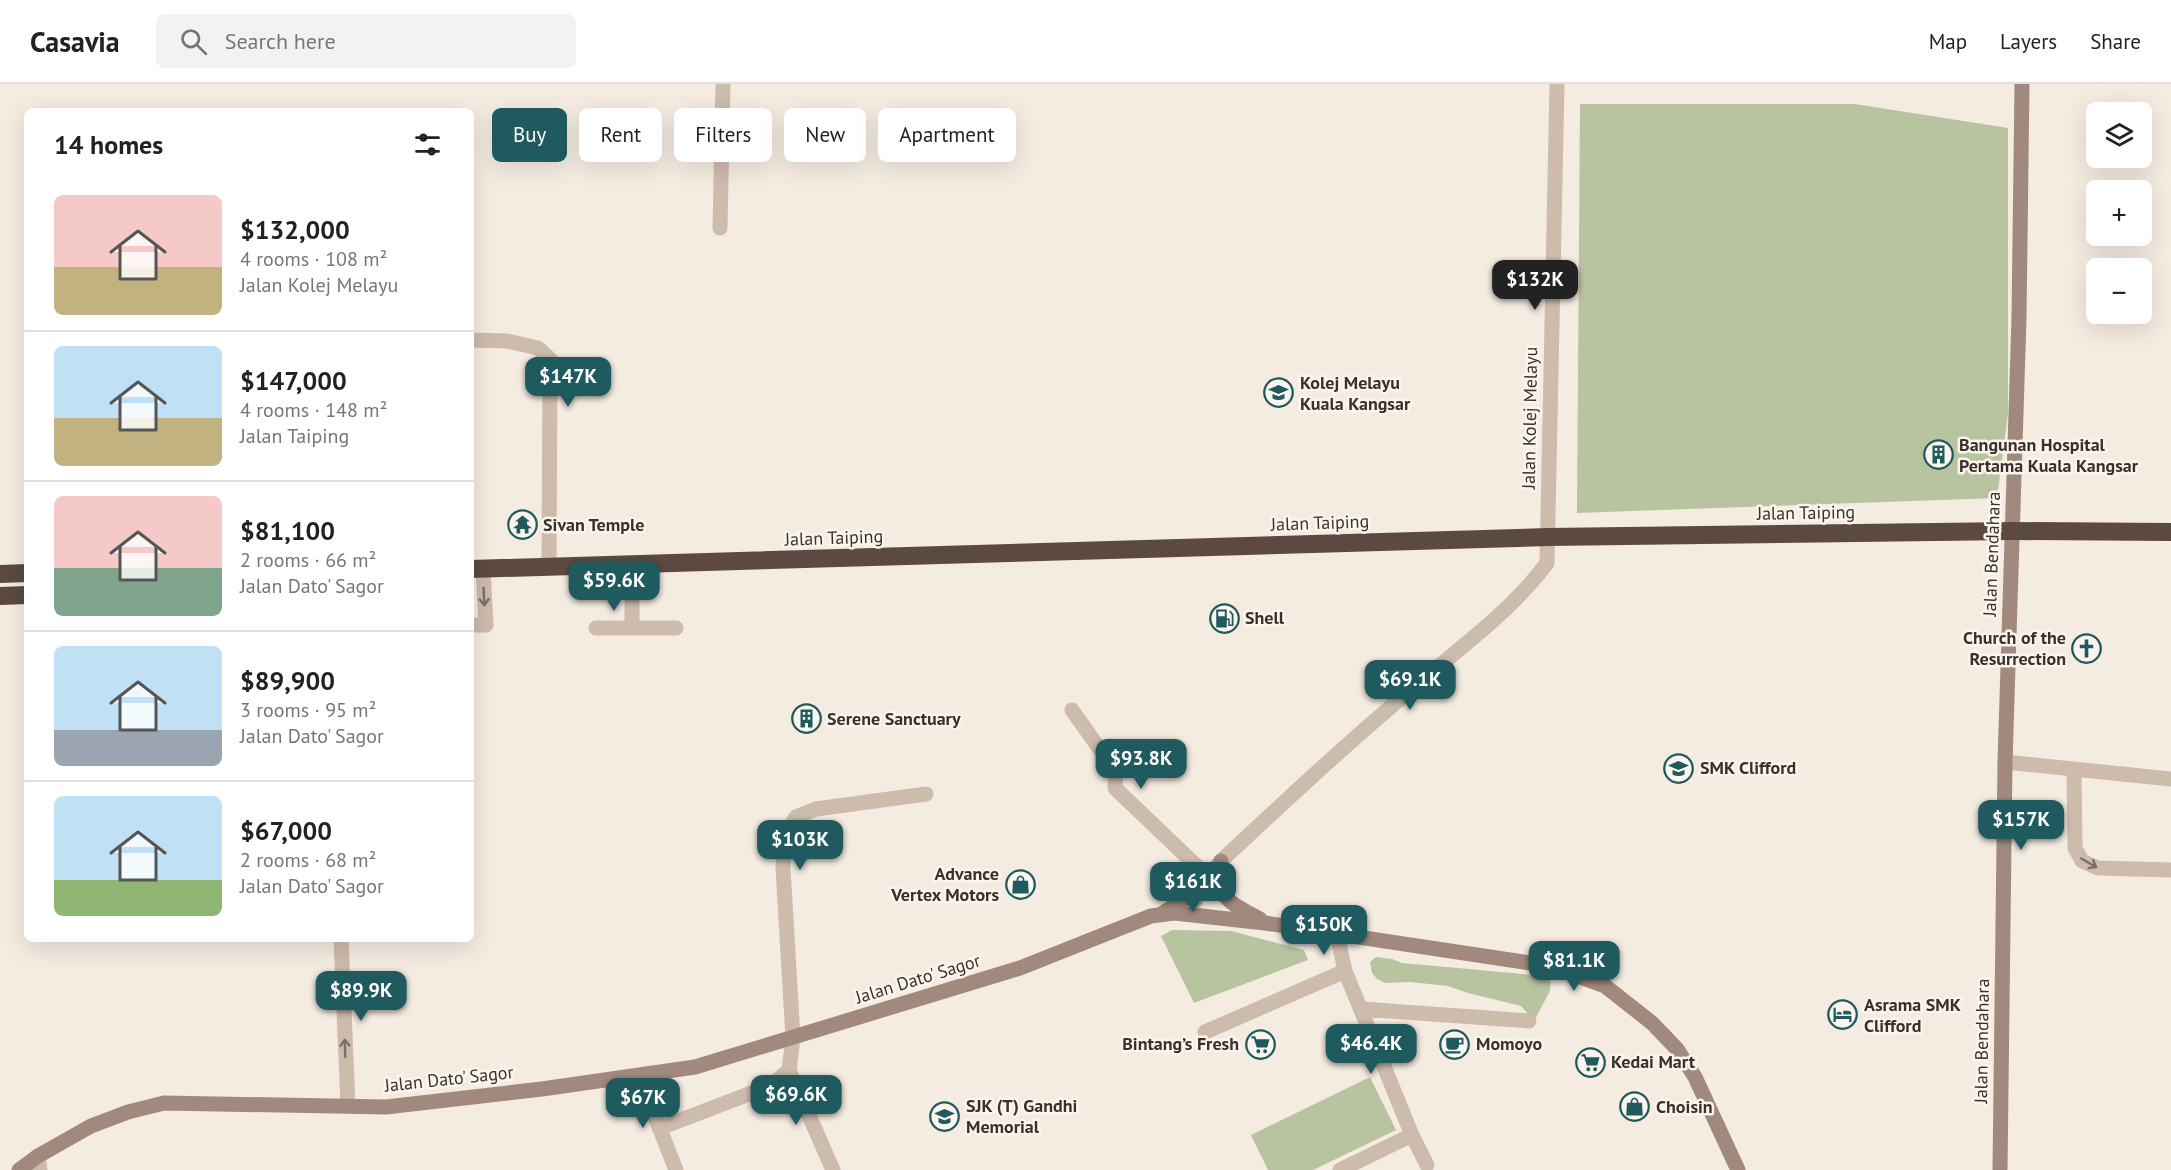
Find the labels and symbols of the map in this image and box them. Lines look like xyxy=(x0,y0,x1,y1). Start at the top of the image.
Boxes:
pin: $132K xyxy=(1493,260,1577,311)
street label: Jalan Kolej Melayu xyxy=(1517,347,1542,490)
pin: $147K xyxy=(526,357,610,408)
place label: Kolej Melayu Kuala Kangsar xyxy=(1300,371,1411,415)
school or university icon: Kolej Melayu Kuala Kangsar xyxy=(1263,377,1295,409)
place label: Bangunan Hospital Pertama Kuala Kangsar xyxy=(1959,433,2139,477)
building icon: Bangunan Hospital Pertama Kuala Kangsar xyxy=(1922,439,1954,471)
street label: Jalan Bendahara xyxy=(1978,491,2005,618)
street label: Jalan Taiping xyxy=(1756,500,1855,525)
temple icon: Sivan Temple xyxy=(506,509,538,541)
street label: Jalan Taiping xyxy=(1269,509,1370,536)
place label: Sivan Temple xyxy=(543,513,644,536)
street label: Jalan Taiping xyxy=(783,524,884,551)
pin: $59.6K xyxy=(565,561,663,612)
one-way arrow xyxy=(479,586,490,606)
fuel station icon: Shell xyxy=(1208,602,1240,634)
place label: Shell xyxy=(1245,606,1285,629)
place label: Church of the Resurrection xyxy=(1963,626,2066,670)
church icon: Church of the Resurrection xyxy=(2071,632,2103,664)
pin: $69.1K xyxy=(1361,660,1459,711)
building icon: Serene Sanctuary xyxy=(790,703,822,735)
place label: Serene Sanctuary xyxy=(827,707,961,730)
pin: $93.8K xyxy=(1092,739,1190,790)
school or university icon: SMK Clifford xyxy=(1663,752,1695,784)
place label: SMK Clifford xyxy=(1700,756,1796,779)
pin: $157K xyxy=(1979,800,2063,851)
pin: $103K xyxy=(758,820,842,871)
one-way arrow xyxy=(2080,858,2097,870)
place label: Advance Vertex Motors xyxy=(890,862,999,906)
pin: $161K xyxy=(1151,862,1235,913)
shop icon: Advance Vertex Motors xyxy=(1004,868,1036,900)
pin: $150K xyxy=(1282,905,1366,956)
pin: $81.1K xyxy=(1525,941,1623,992)
street label: Jalan Dato' Sagor xyxy=(852,949,983,1009)
pin: $89.9K xyxy=(312,971,410,1022)
street label: Jalan Bendahara xyxy=(1969,978,1994,1105)
place label: Asrama SMK Clifford xyxy=(1864,993,1961,1037)
hotel icon: Asrama SMK Clifford xyxy=(1827,999,1859,1031)
pin: $46.4K xyxy=(1322,1024,1420,1075)
supermarket icon: Bintang’s Fresh xyxy=(1244,1028,1276,1060)
cafe icon: Momoyo xyxy=(1439,1028,1471,1060)
place label: Bintang’s Fresh xyxy=(1122,1032,1239,1055)
place label: Momoyo xyxy=(1476,1032,1542,1055)
one-way arrow xyxy=(340,1038,351,1058)
supermarket icon: Kedai Mart xyxy=(1574,1046,1606,1078)
place label: Kedai Mart xyxy=(1611,1050,1696,1073)
street label: Jalan Dato' Sagor xyxy=(382,1060,515,1097)
pin: $69.6K xyxy=(747,1075,845,1126)
pin: $67K xyxy=(607,1078,679,1129)
shop icon: Choisin xyxy=(1619,1091,1651,1123)
place label: SJK (T) Gandhi Memorial xyxy=(966,1094,1077,1138)
place label: Choisin xyxy=(1656,1095,1713,1118)
school or university icon: SJK (T) Gandhi Memorial xyxy=(929,1100,961,1132)

